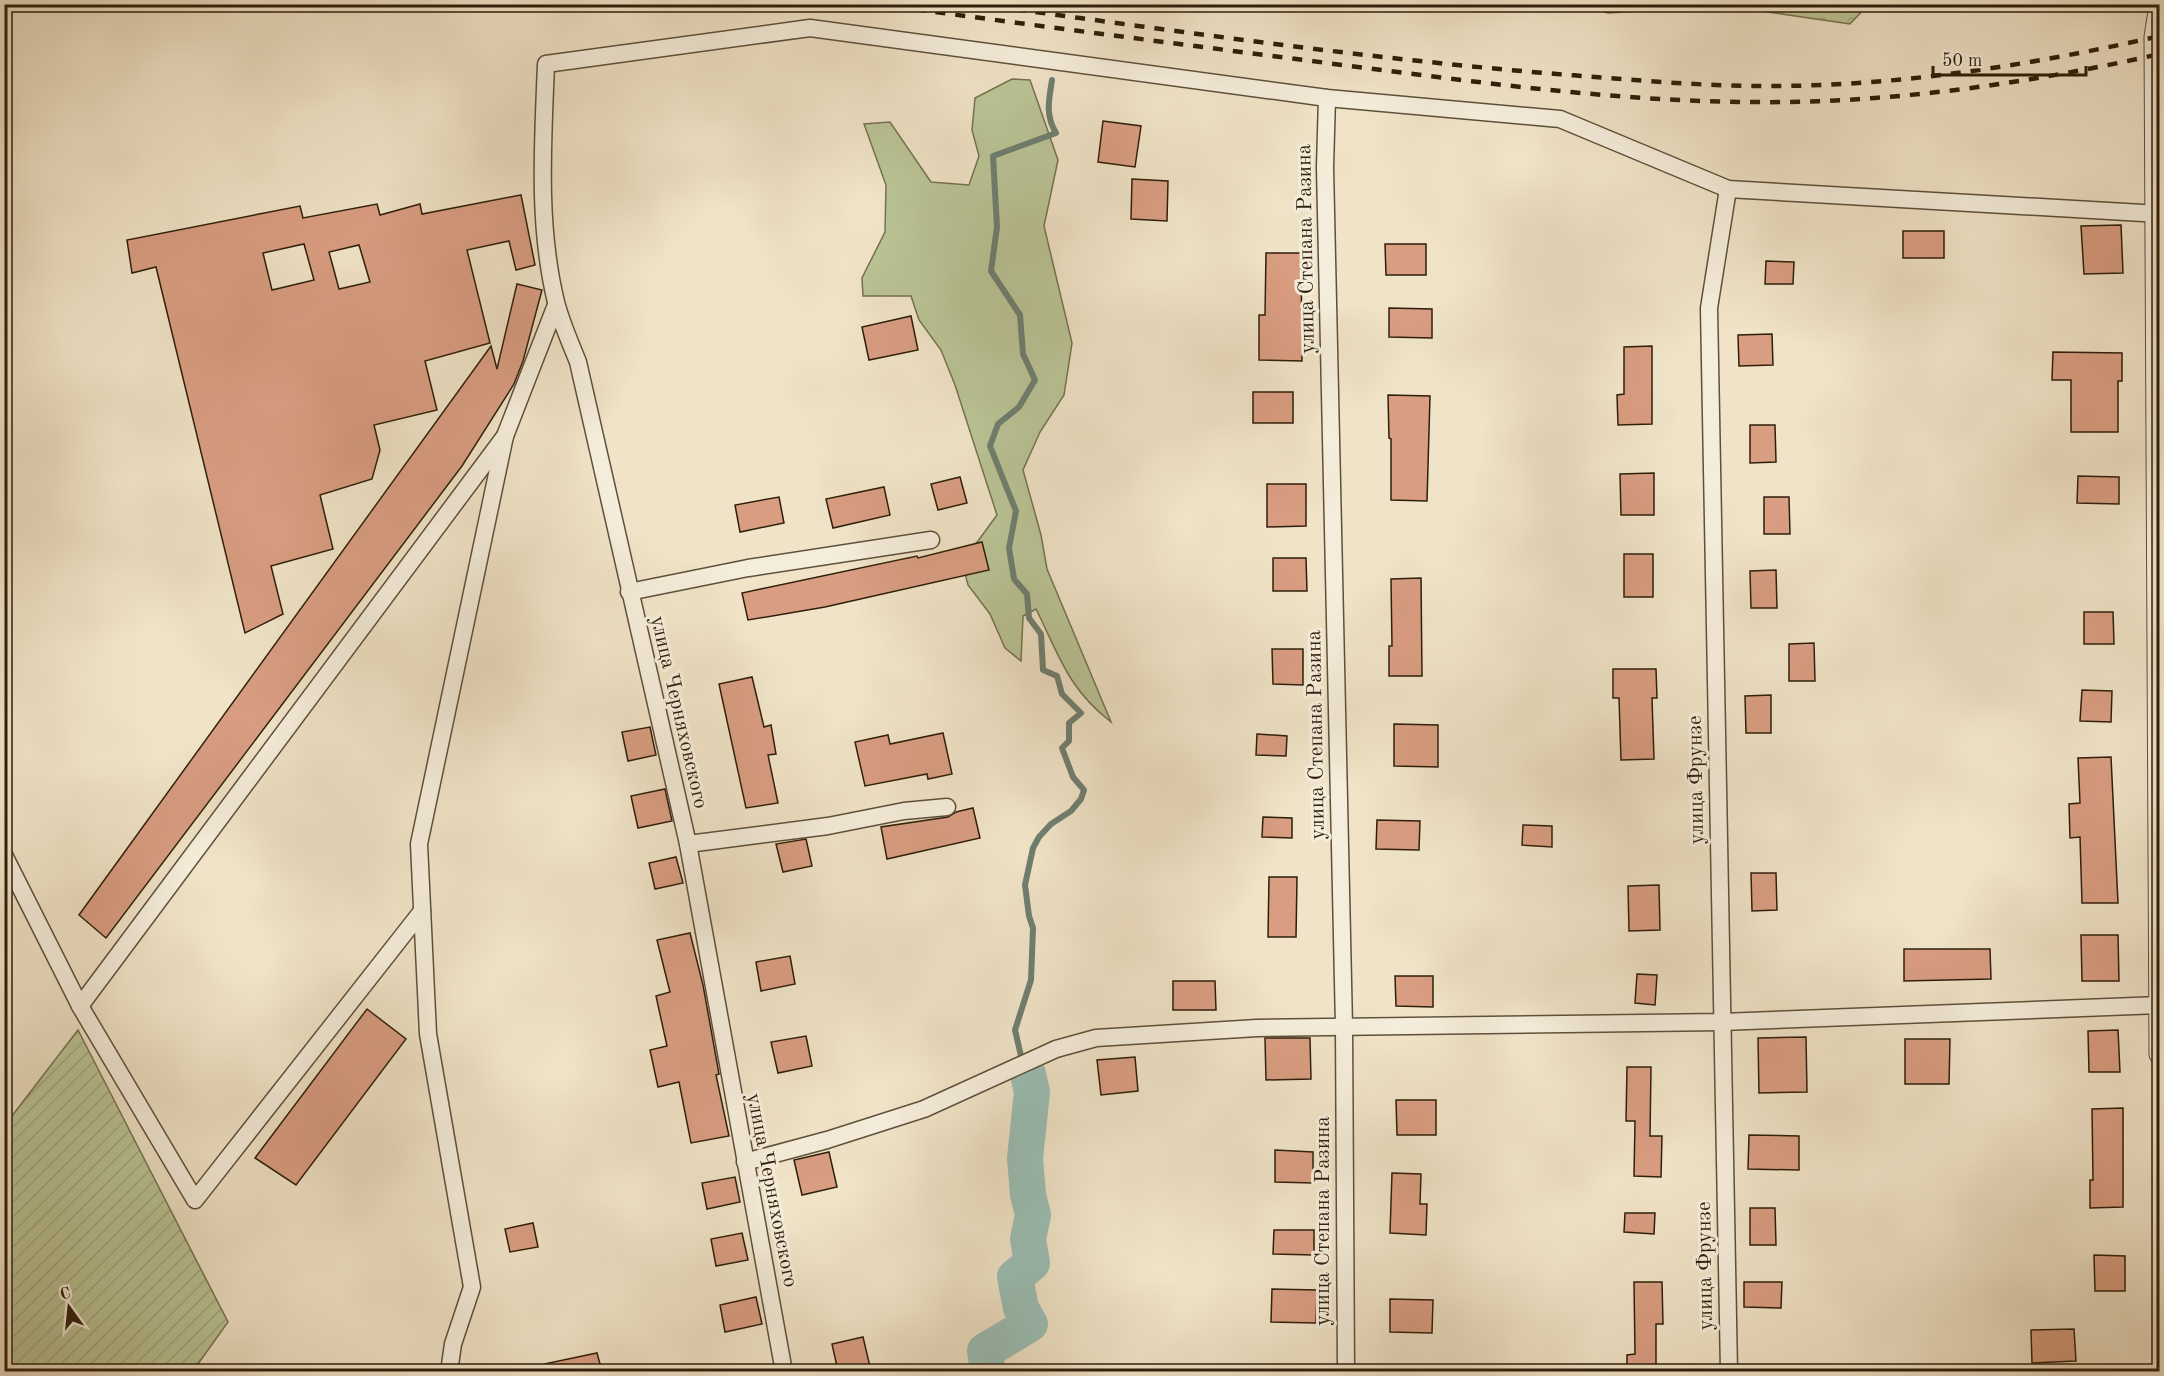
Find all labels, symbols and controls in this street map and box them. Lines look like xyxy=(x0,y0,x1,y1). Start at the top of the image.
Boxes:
scale bar xyxy=(1933,39,2086,77)
text: 50 m xyxy=(1942,52,1982,70)
street label: улица Степана Разина xyxy=(1294,144,1319,354)
street label: улица Черняховского xyxy=(646,614,711,811)
street label: улица Степана Разина xyxy=(1304,630,1329,840)
street label: улица Фрунзе xyxy=(1685,715,1708,845)
street label: улица Черняховского xyxy=(742,1091,801,1289)
street label: улица Степана Разина xyxy=(1313,1116,1334,1326)
street label: улица Фрунзе xyxy=(1694,1201,1717,1331)
north arrow xyxy=(39,1277,99,1337)
text: С xyxy=(58,1285,73,1304)

